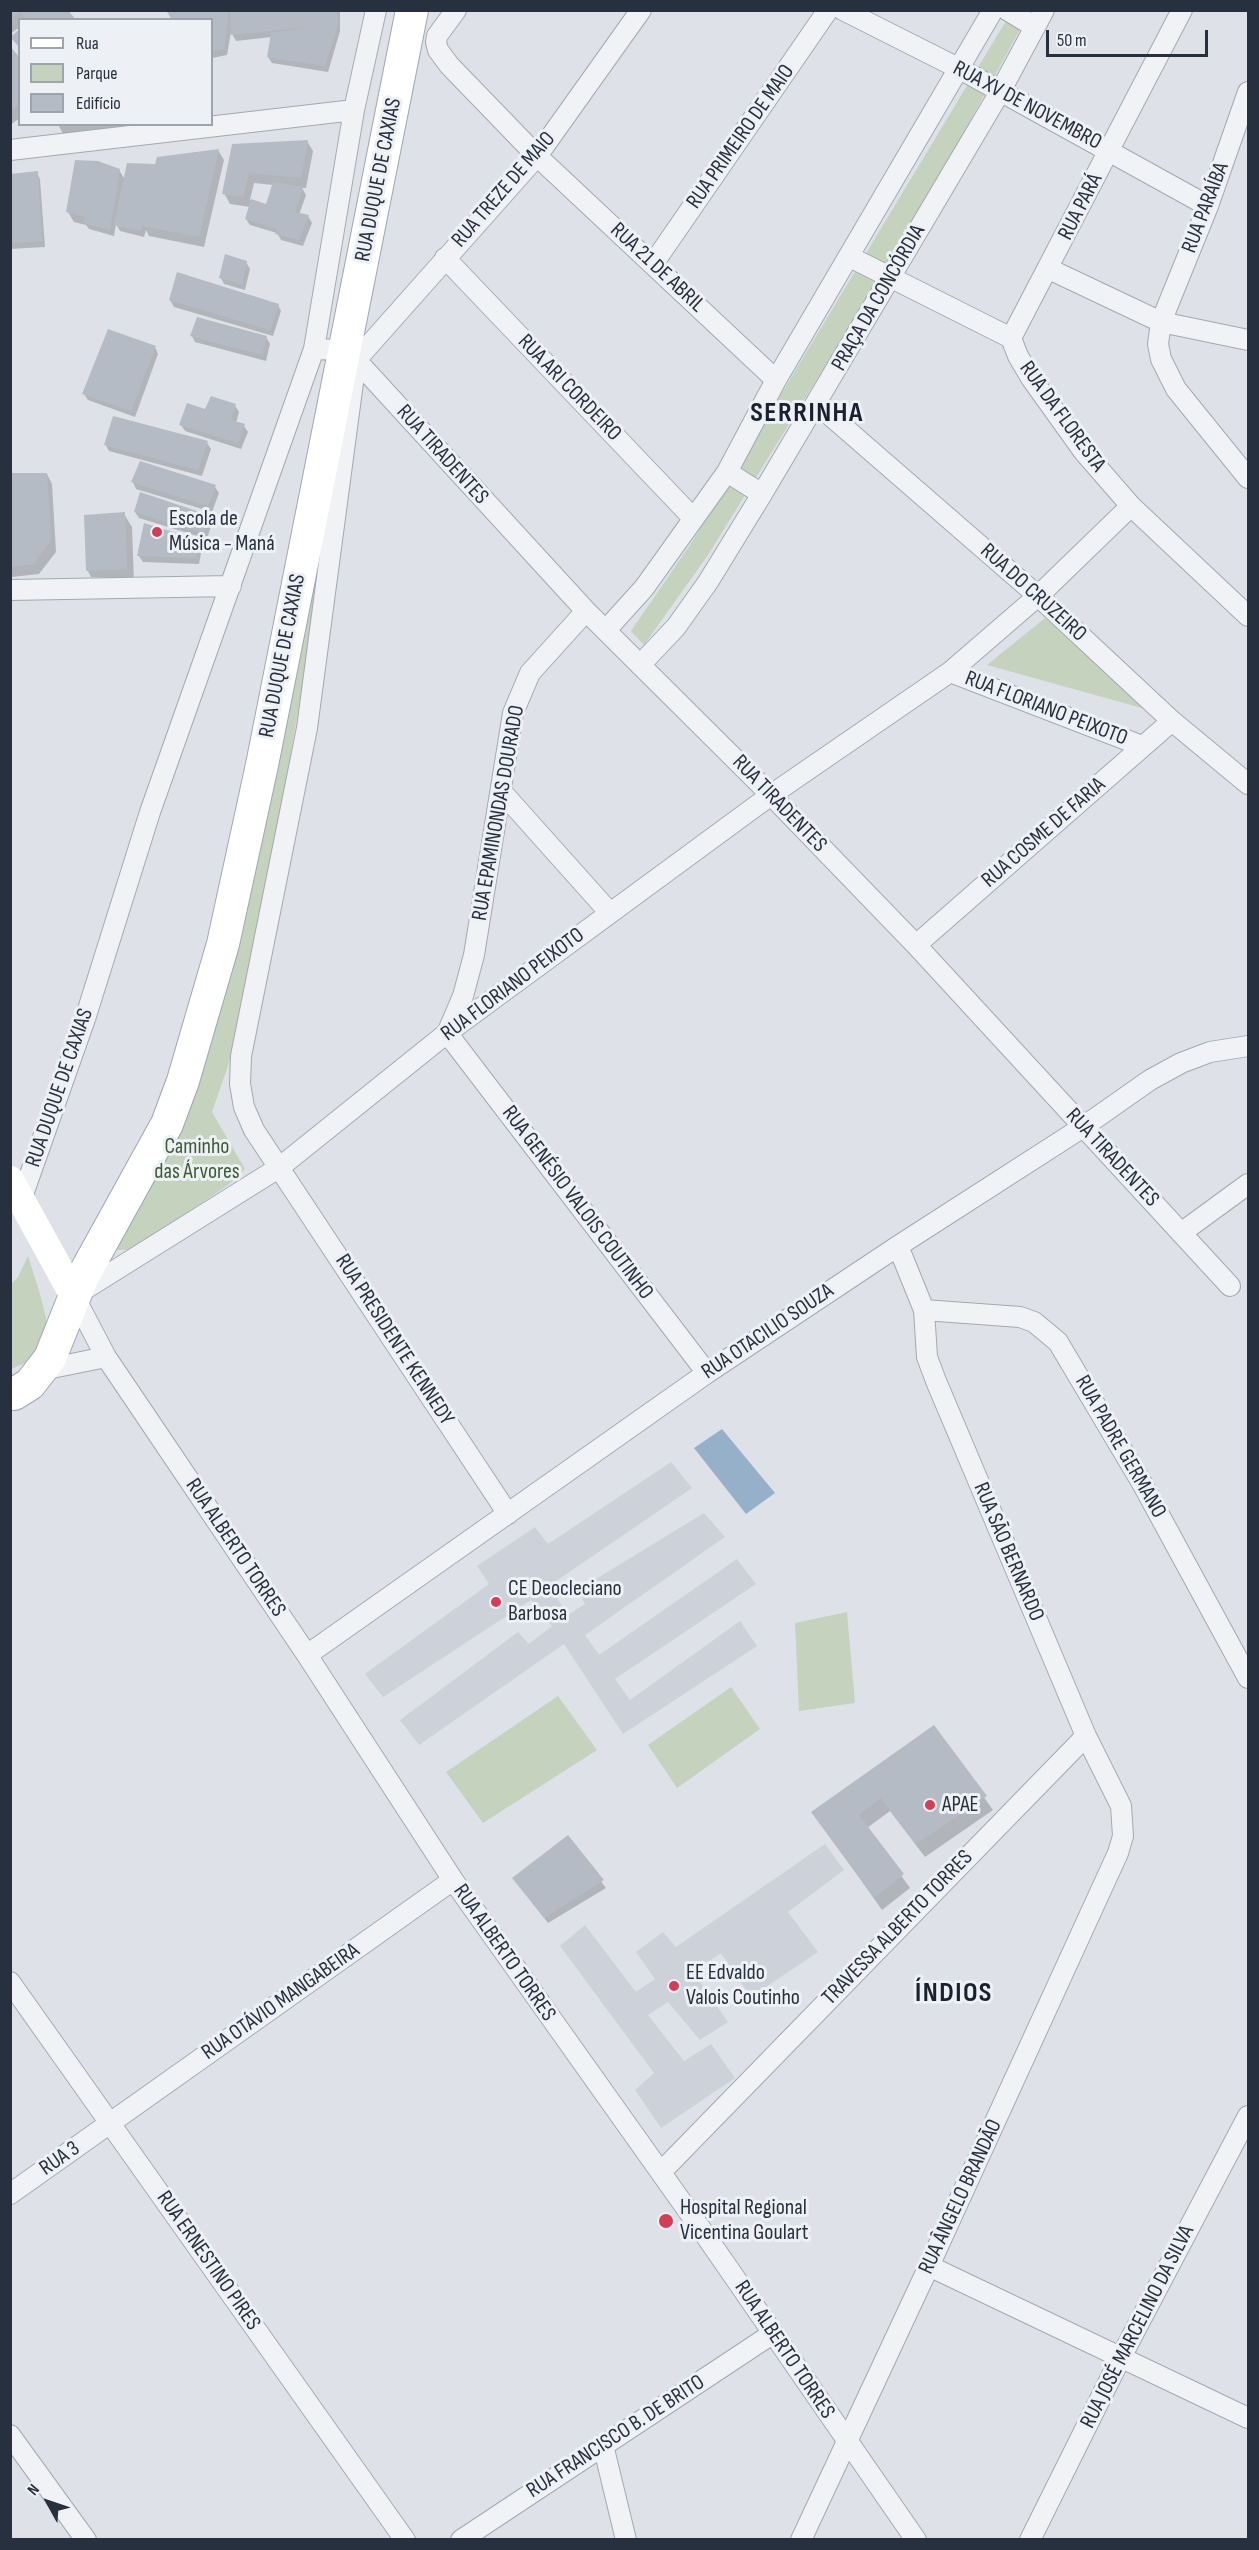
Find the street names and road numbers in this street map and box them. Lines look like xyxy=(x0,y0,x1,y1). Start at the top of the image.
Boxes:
street label: RUA XV DE NOVEMBRO xyxy=(948,56,1106,156)
street label: RUA PRIMEIRO DE MAIO xyxy=(682,60,800,214)
street label: RUA DUQUE DE CAXIAS xyxy=(350,96,408,264)
street label: RUA TREZE DE MAIO xyxy=(447,127,561,253)
street label: RUA PARAÍBA xyxy=(1177,159,1235,257)
street label: RUA PARÁ xyxy=(1053,169,1109,245)
street label: RUA 21 DE ABRIL xyxy=(604,218,710,318)
street label: PRAÇA DA CONCÓRDIA xyxy=(826,220,932,376)
street label: RUA ARI CORDEIRO xyxy=(512,329,626,447)
street label: RUA DA FLORESTA xyxy=(1013,357,1111,477)
street label: RUA TIRADENTES xyxy=(390,400,494,510)
street label: RUA DO CRUZEIRO xyxy=(974,538,1092,648)
street label: RUA DUQUE DE CAXIAS xyxy=(254,572,312,740)
street label: RUA FLORIANO PEIXOTO xyxy=(961,666,1131,752)
street label: RUA EPAMINONDAS DOURADO xyxy=(467,703,531,923)
street label: RUA TIRADENTES xyxy=(726,750,832,858)
street label: RUA COSME DE FARIA xyxy=(977,772,1111,894)
street label: RUA FLORIANO PEIXOTO xyxy=(436,923,590,1047)
street label: RUA DUQUE DE CAXIAS xyxy=(21,1005,99,1171)
street label: RUA GENÉSIO VALOIS COUTINHO xyxy=(496,1101,658,1305)
street label: RUA TIRADENTES xyxy=(1060,1103,1164,1213)
street label: RUA PRESIDENTE KENNEDY xyxy=(329,1250,459,1430)
street label: RUA OTACILIO SOUZA xyxy=(697,1278,839,1386)
street label: RUA PADRE GERMANO xyxy=(1069,1371,1171,1523)
street label: RUA ALBERTO TORRES xyxy=(179,1474,291,1622)
street label: RUA SÃO BERNARDO xyxy=(967,1479,1049,1625)
street label: TRAVESSA ALBERTO TORRES xyxy=(817,1845,979,2011)
street label: RUA ALBERTO TORRES xyxy=(447,1879,561,2027)
street label: RUA OTÁVIO MANGABEIRA xyxy=(197,1938,365,2066)
street label: RUA ÂNGELO BRANDÃO xyxy=(914,2115,1008,2279)
street label: RUA 3 xyxy=(35,2136,85,2182)
street label: RUA ERNESTINO PIRES xyxy=(150,2186,266,2336)
street label: RUA JOSÉ MARCELINO DA SILVA xyxy=(1075,2221,1201,2433)
street label: RUA ALBERTO TORRES xyxy=(728,2276,840,2424)
street label: RUA FRANCISCO B. DE BRITO xyxy=(522,2370,710,2504)

